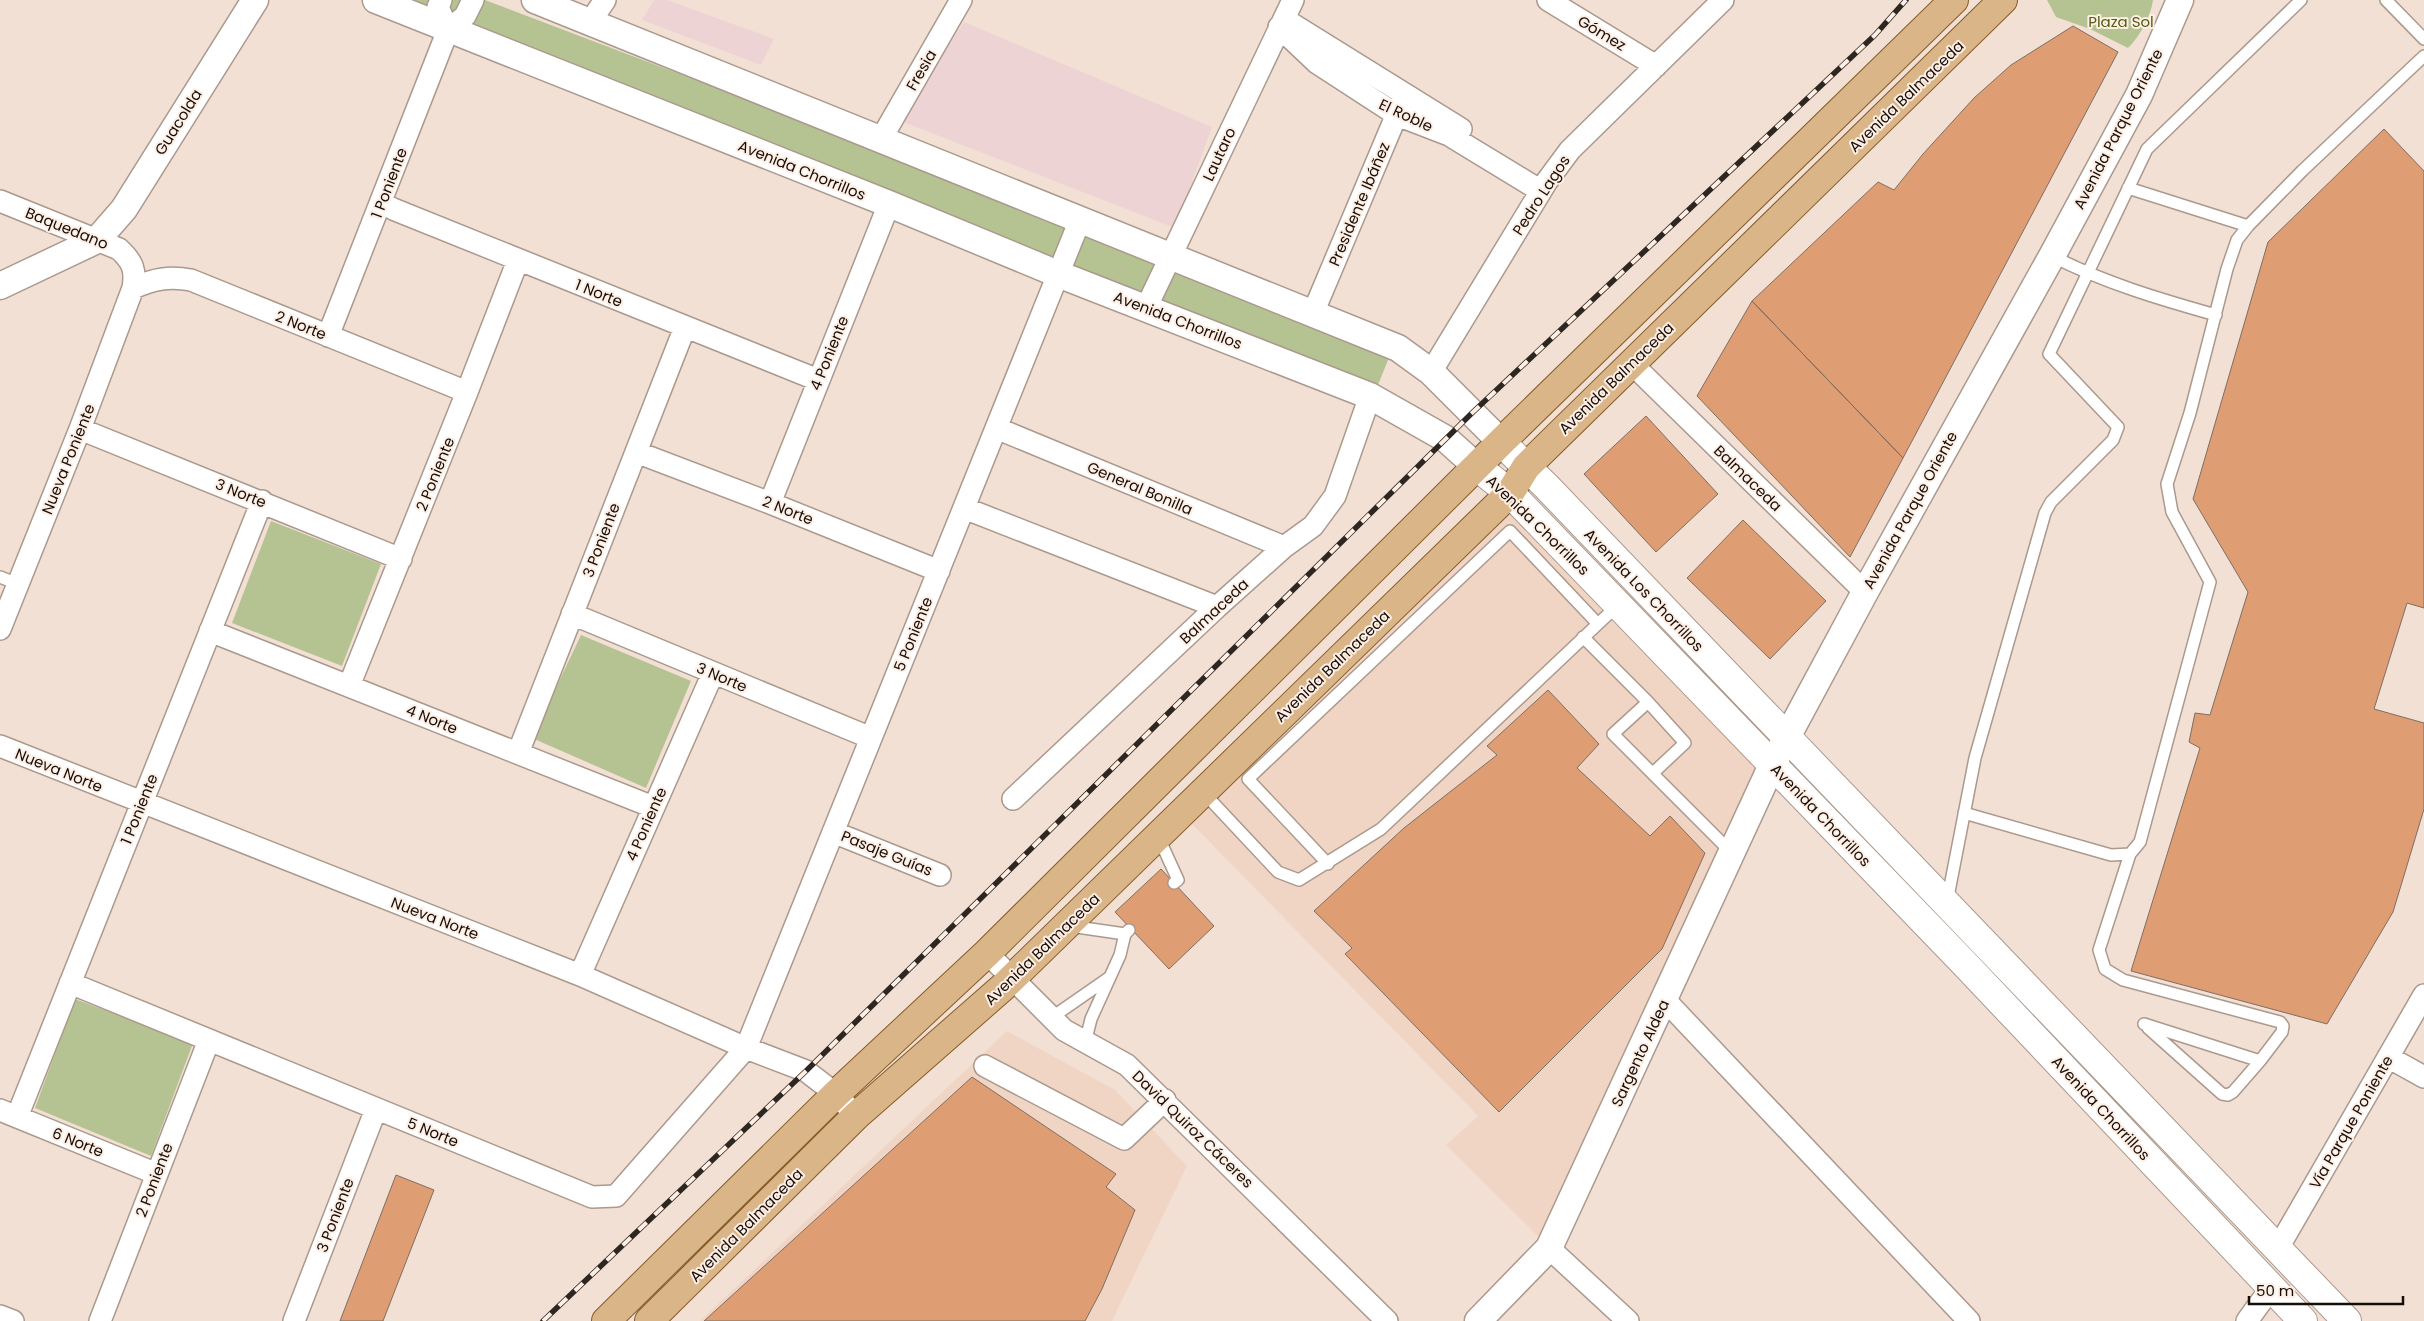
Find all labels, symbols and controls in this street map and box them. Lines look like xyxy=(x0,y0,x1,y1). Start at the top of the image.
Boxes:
street label: Gómez xyxy=(1574,10,1630,56)
park label: Plaza Sol xyxy=(2088,11,2154,32)
street label: Avenida Balmaceda xyxy=(1844,35,1968,157)
street label: Avenida Parque Oriente xyxy=(2068,45,2168,213)
street label: Fresia xyxy=(901,46,941,94)
street label: Guacolda xyxy=(149,85,207,159)
street label: El Roble xyxy=(1376,93,1436,137)
street label: Lautaro xyxy=(1197,124,1241,184)
street label: Avenida Chorrillos xyxy=(735,135,869,205)
street label: Presidente Ibáñez xyxy=(1323,139,1395,269)
street label: 1 Poniente xyxy=(366,145,412,221)
street label: Pedro Lagos xyxy=(1507,151,1575,239)
street label: Baquedano xyxy=(22,202,112,254)
street label: 1 Norte xyxy=(572,274,626,312)
street label: Avenida Chorrillos xyxy=(1111,286,1245,354)
street label: 2 Norte xyxy=(272,305,330,345)
street label: 4 Poniente xyxy=(805,313,853,393)
street label: Avenida Balmaceda xyxy=(1554,317,1678,439)
street label: Nueva Poniente xyxy=(36,401,100,517)
street label: Avenida Parque Oriente xyxy=(1858,427,1962,593)
street label: 2 Poniente xyxy=(411,434,459,514)
street label: Balmaceda xyxy=(1709,440,1787,516)
street label: General Bonilla xyxy=(1084,456,1196,520)
street label: Avenida Chorrillos xyxy=(1482,470,1594,580)
street label: 3 Norte xyxy=(212,473,270,513)
street label: 2 Norte xyxy=(759,490,817,530)
street label: 3 Poniente xyxy=(577,500,625,580)
street label: Avenida Los Chorrillos xyxy=(1580,524,1709,656)
street label: Balmaceda xyxy=(1175,574,1253,648)
street label: 5 Poniente xyxy=(889,594,937,674)
street label: Avenida Balmaceda xyxy=(1270,605,1394,727)
street label: 3 Norte xyxy=(693,657,751,697)
street label: 4 Norte xyxy=(403,699,461,739)
street label: Nueva Norte xyxy=(12,743,106,797)
street label: Avenida Chorrillos xyxy=(1766,759,1876,871)
street label: 1 Poniente xyxy=(115,771,163,847)
street label: 4 Poniente xyxy=(620,784,672,864)
street label: Pasaje Guías xyxy=(838,825,936,881)
street label: Avenida Balmaceda xyxy=(980,888,1104,1010)
street label: Nueva Norte xyxy=(388,892,482,944)
street label: Sargento Aldea xyxy=(1606,996,1674,1110)
street label: Avenida Chorrillos xyxy=(2047,1051,2155,1165)
street label: Vía Parque Poniente xyxy=(2304,1052,2398,1192)
street label: David Quiroz Cáceres xyxy=(1128,1066,1258,1193)
street label: 5 Norte xyxy=(404,1112,462,1152)
street label: 6 Norte xyxy=(49,1122,107,1162)
street label: 2 Poniente xyxy=(130,1140,178,1220)
street label: Avenida Balmaceda xyxy=(685,1164,807,1286)
street label: 3 Poniente xyxy=(311,1175,359,1255)
scale bar xyxy=(2249,1274,2403,1306)
text: 50 m xyxy=(2256,1280,2294,1301)

